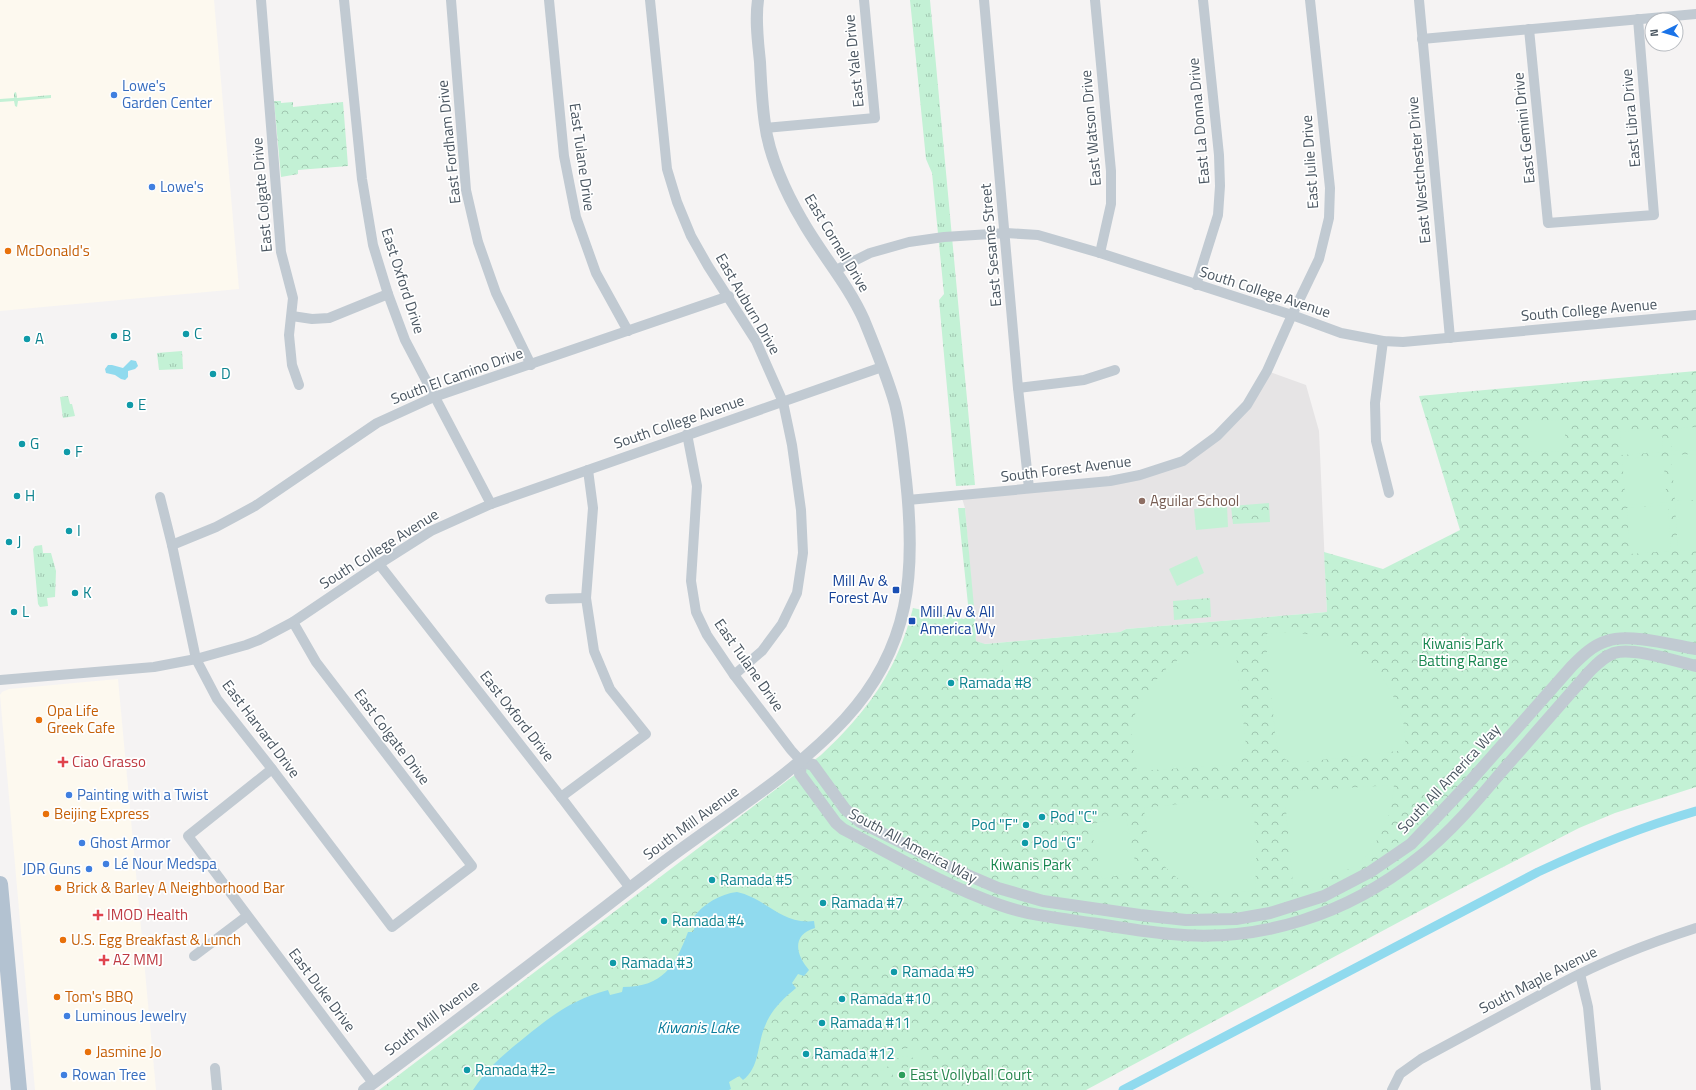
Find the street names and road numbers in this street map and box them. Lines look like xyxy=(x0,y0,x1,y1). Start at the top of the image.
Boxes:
street label: East Yale Drive xyxy=(837,14,870,109)
street label: East La Donna Drive xyxy=(1182,57,1215,185)
street label: East Libra Drive xyxy=(1615,68,1646,168)
street label: East Watson Drive xyxy=(1074,69,1107,187)
street label: East Gemini Drive xyxy=(1506,71,1541,185)
street label: East Fordham Drive xyxy=(431,79,466,205)
street label: East Westchester Drive xyxy=(1401,96,1436,244)
street label: East Tulane Drive xyxy=(564,102,601,212)
street label: East Julie Drive xyxy=(1295,114,1324,210)
street label: East Colgate Drive xyxy=(245,137,278,253)
street label: East Sesame Street xyxy=(974,182,1007,308)
street label: East Cornell Drive xyxy=(799,189,876,296)
street label: East Oxford Drive xyxy=(376,225,431,337)
street label: East Auburn Drive xyxy=(710,249,787,359)
street label: South College Avenue xyxy=(1197,259,1334,324)
street label: South College Avenue xyxy=(1520,292,1658,327)
street label: South El Camino Drive xyxy=(387,341,526,410)
street label: South College Avenue xyxy=(611,388,747,455)
street label: South Forest Avenue xyxy=(999,449,1132,488)
street label: South College Avenue xyxy=(315,503,443,595)
street label: East Tulane Drive xyxy=(709,614,790,716)
street label: East Oxford Drive xyxy=(475,665,560,766)
street label: East Harvard Drive xyxy=(217,675,306,783)
street label: East Colgate Drive xyxy=(349,684,436,790)
street label: South All America Way xyxy=(1392,719,1506,839)
street label: South Mill Avenue xyxy=(638,780,743,865)
street label: South All America Way xyxy=(845,802,982,889)
street label: South Maple Avenue xyxy=(1475,940,1601,1019)
street label: East Duke Drive xyxy=(283,943,362,1036)
street label: South Mill Avenue xyxy=(379,974,484,1061)

